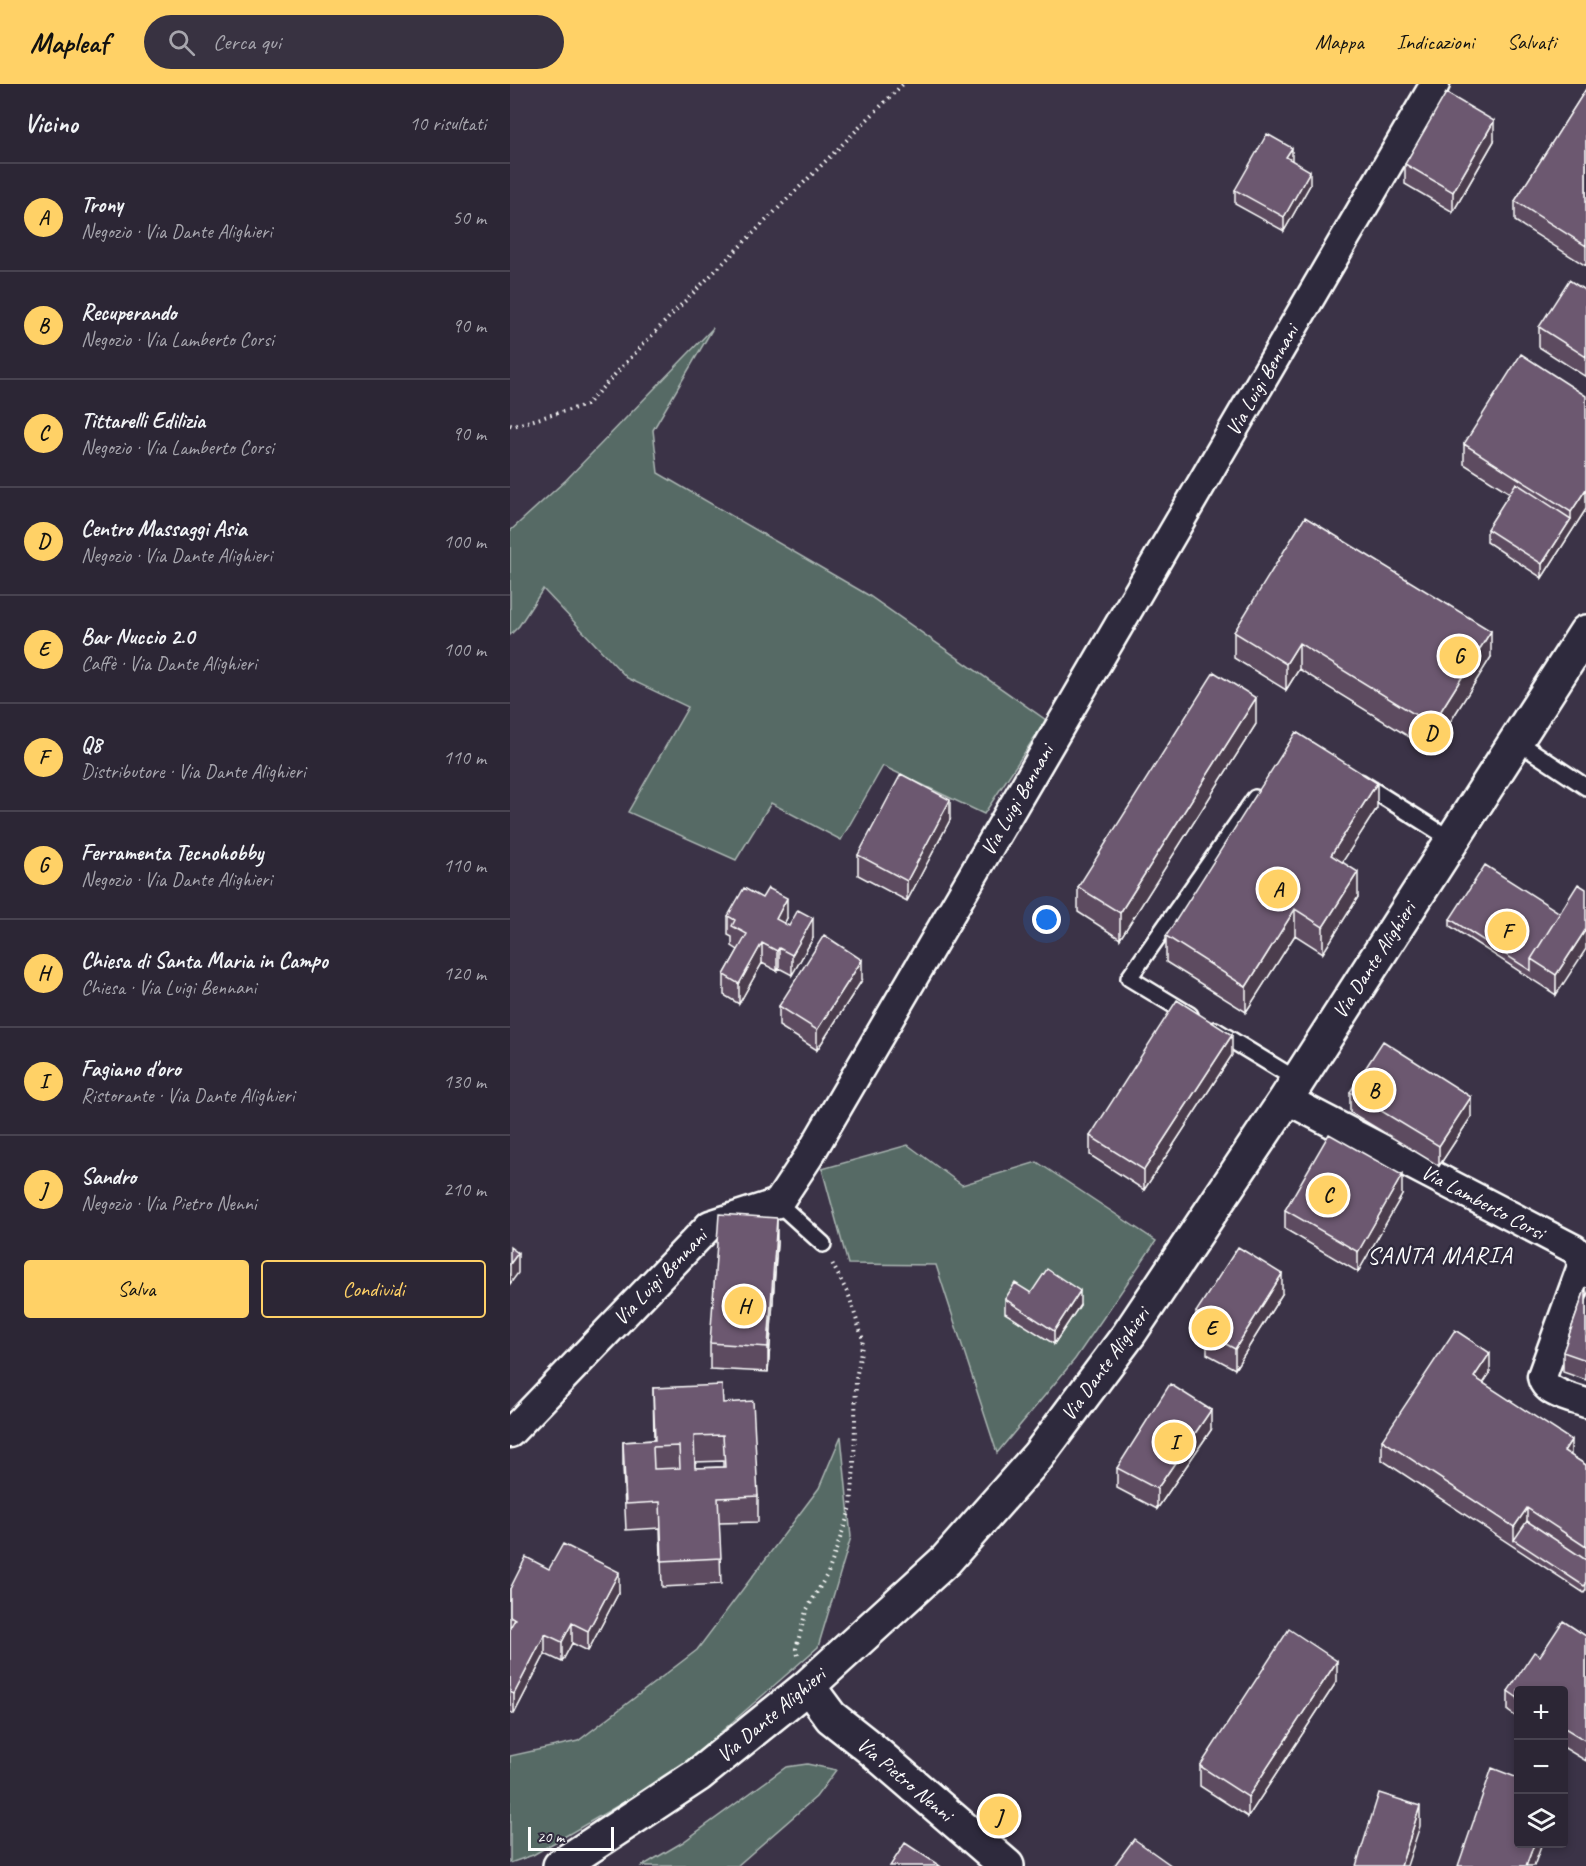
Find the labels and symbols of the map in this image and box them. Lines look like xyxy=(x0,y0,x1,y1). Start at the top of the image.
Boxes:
street label: Via Luigi Bennani xyxy=(1220,317,1306,440)
pin: G xyxy=(1440,634,1478,678)
pin: D xyxy=(1412,710,1450,756)
street label: Via Luigi Bennani xyxy=(975,737,1061,860)
pin: A xyxy=(1258,866,1298,912)
street label: Via Dante Alighieri xyxy=(1327,894,1423,1023)
your location xyxy=(1032,905,1061,934)
pin: F xyxy=(1488,908,1526,954)
pin: B xyxy=(1354,1068,1394,1112)
street label: Via Lamberto Corsi xyxy=(1417,1159,1552,1247)
pin: C xyxy=(1308,1172,1348,1218)
street label: Via Luigi Bennani xyxy=(608,1221,715,1331)
district label: SANTA MARIA xyxy=(1367,1240,1513,1270)
pin: H xyxy=(724,1284,764,1328)
street label: Via Dante Alighieri xyxy=(1055,1300,1157,1426)
pin: E xyxy=(1192,1306,1230,1350)
pin: I xyxy=(1154,1420,1194,1464)
street label: Via Dante Alighieri xyxy=(711,1660,833,1768)
street label: Via Pietro Nenni xyxy=(852,1731,961,1829)
pin: J xyxy=(980,1794,1018,1838)
scale bar xyxy=(528,1824,614,1852)

